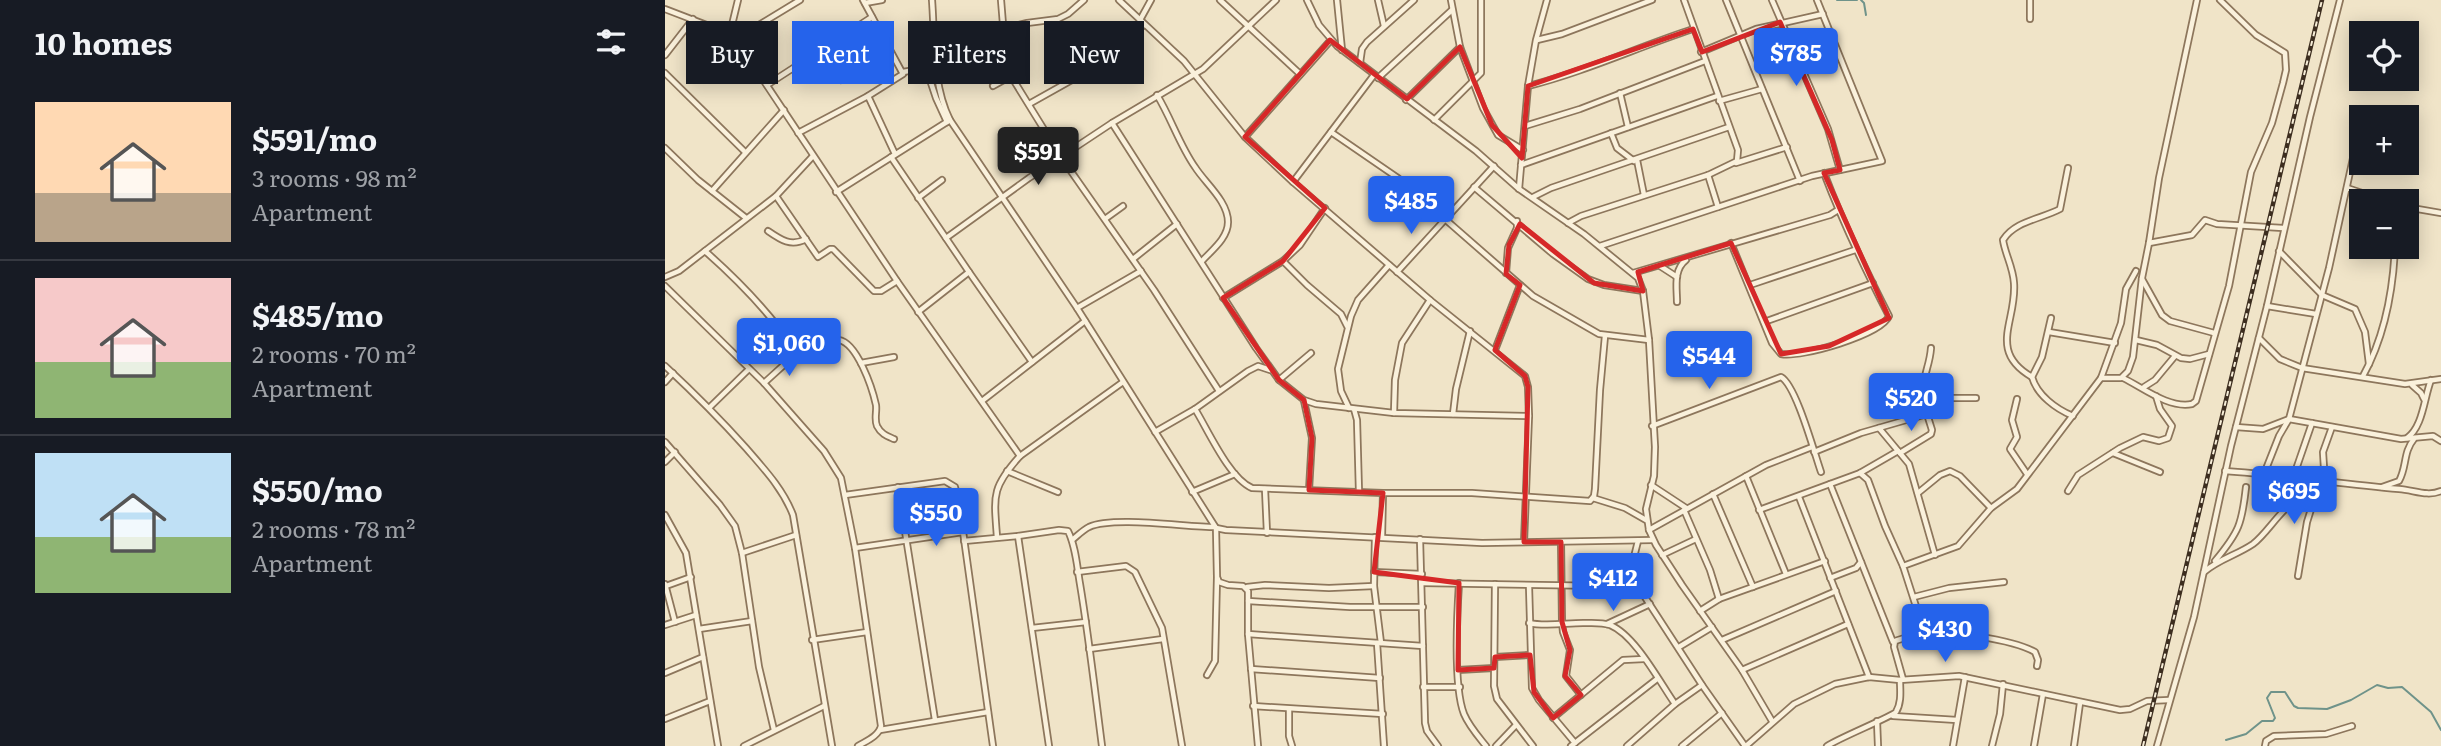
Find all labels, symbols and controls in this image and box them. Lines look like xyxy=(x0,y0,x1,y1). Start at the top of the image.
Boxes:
text: 10 homes xyxy=(35,20,172,64)
chip: Buy xyxy=(686,21,778,84)
chip: Rent xyxy=(792,21,894,84)
chip: Filters xyxy=(908,21,1030,84)
chip: New xyxy=(1044,21,1144,84)
map controls xyxy=(2349,21,2419,259)
button: locate xyxy=(2349,21,2419,91)
icon: filters xyxy=(592,23,630,61)
pin: $785 xyxy=(1755,28,1837,88)
text: $785 xyxy=(1770,34,1822,68)
button: + xyxy=(2349,105,2419,175)
text: $591/mo xyxy=(252,116,377,160)
pin: $591 xyxy=(997,128,1079,187)
icon: home xyxy=(91,130,175,214)
text: $591 xyxy=(1014,133,1062,167)
text: 3 rooms · 98 m² xyxy=(252,160,417,194)
pin: $485 xyxy=(1370,176,1452,236)
text: $485 xyxy=(1384,182,1438,216)
button: − xyxy=(2349,189,2419,259)
text: Apartment xyxy=(252,194,372,228)
text: $485/mo xyxy=(252,292,384,336)
icon: home xyxy=(91,306,175,390)
pin: $1,060 xyxy=(732,318,846,378)
text: $1,060 xyxy=(753,324,825,358)
pin: $544 xyxy=(1668,332,1750,391)
text: 2 rooms · 70 m² xyxy=(252,336,416,370)
text: $544 xyxy=(1682,337,1736,371)
text: Apartment xyxy=(252,370,372,404)
pin: $520 xyxy=(1870,374,1952,433)
text: $520 xyxy=(1885,379,1937,413)
pin: $695 xyxy=(2253,466,2335,526)
text: $550/mo xyxy=(252,467,383,511)
text: $695 xyxy=(2268,472,2320,506)
icon: home xyxy=(91,481,175,565)
pin: $550 xyxy=(895,489,977,548)
text: $550 xyxy=(910,494,962,528)
text: 2 rooms · 78 m² xyxy=(252,511,415,545)
text: Apartment xyxy=(252,545,372,579)
pin: $412 xyxy=(1572,554,1654,613)
text: $412 xyxy=(1588,559,1638,593)
pin: $430 xyxy=(1904,604,1986,664)
text: $430 xyxy=(1918,610,1972,644)

